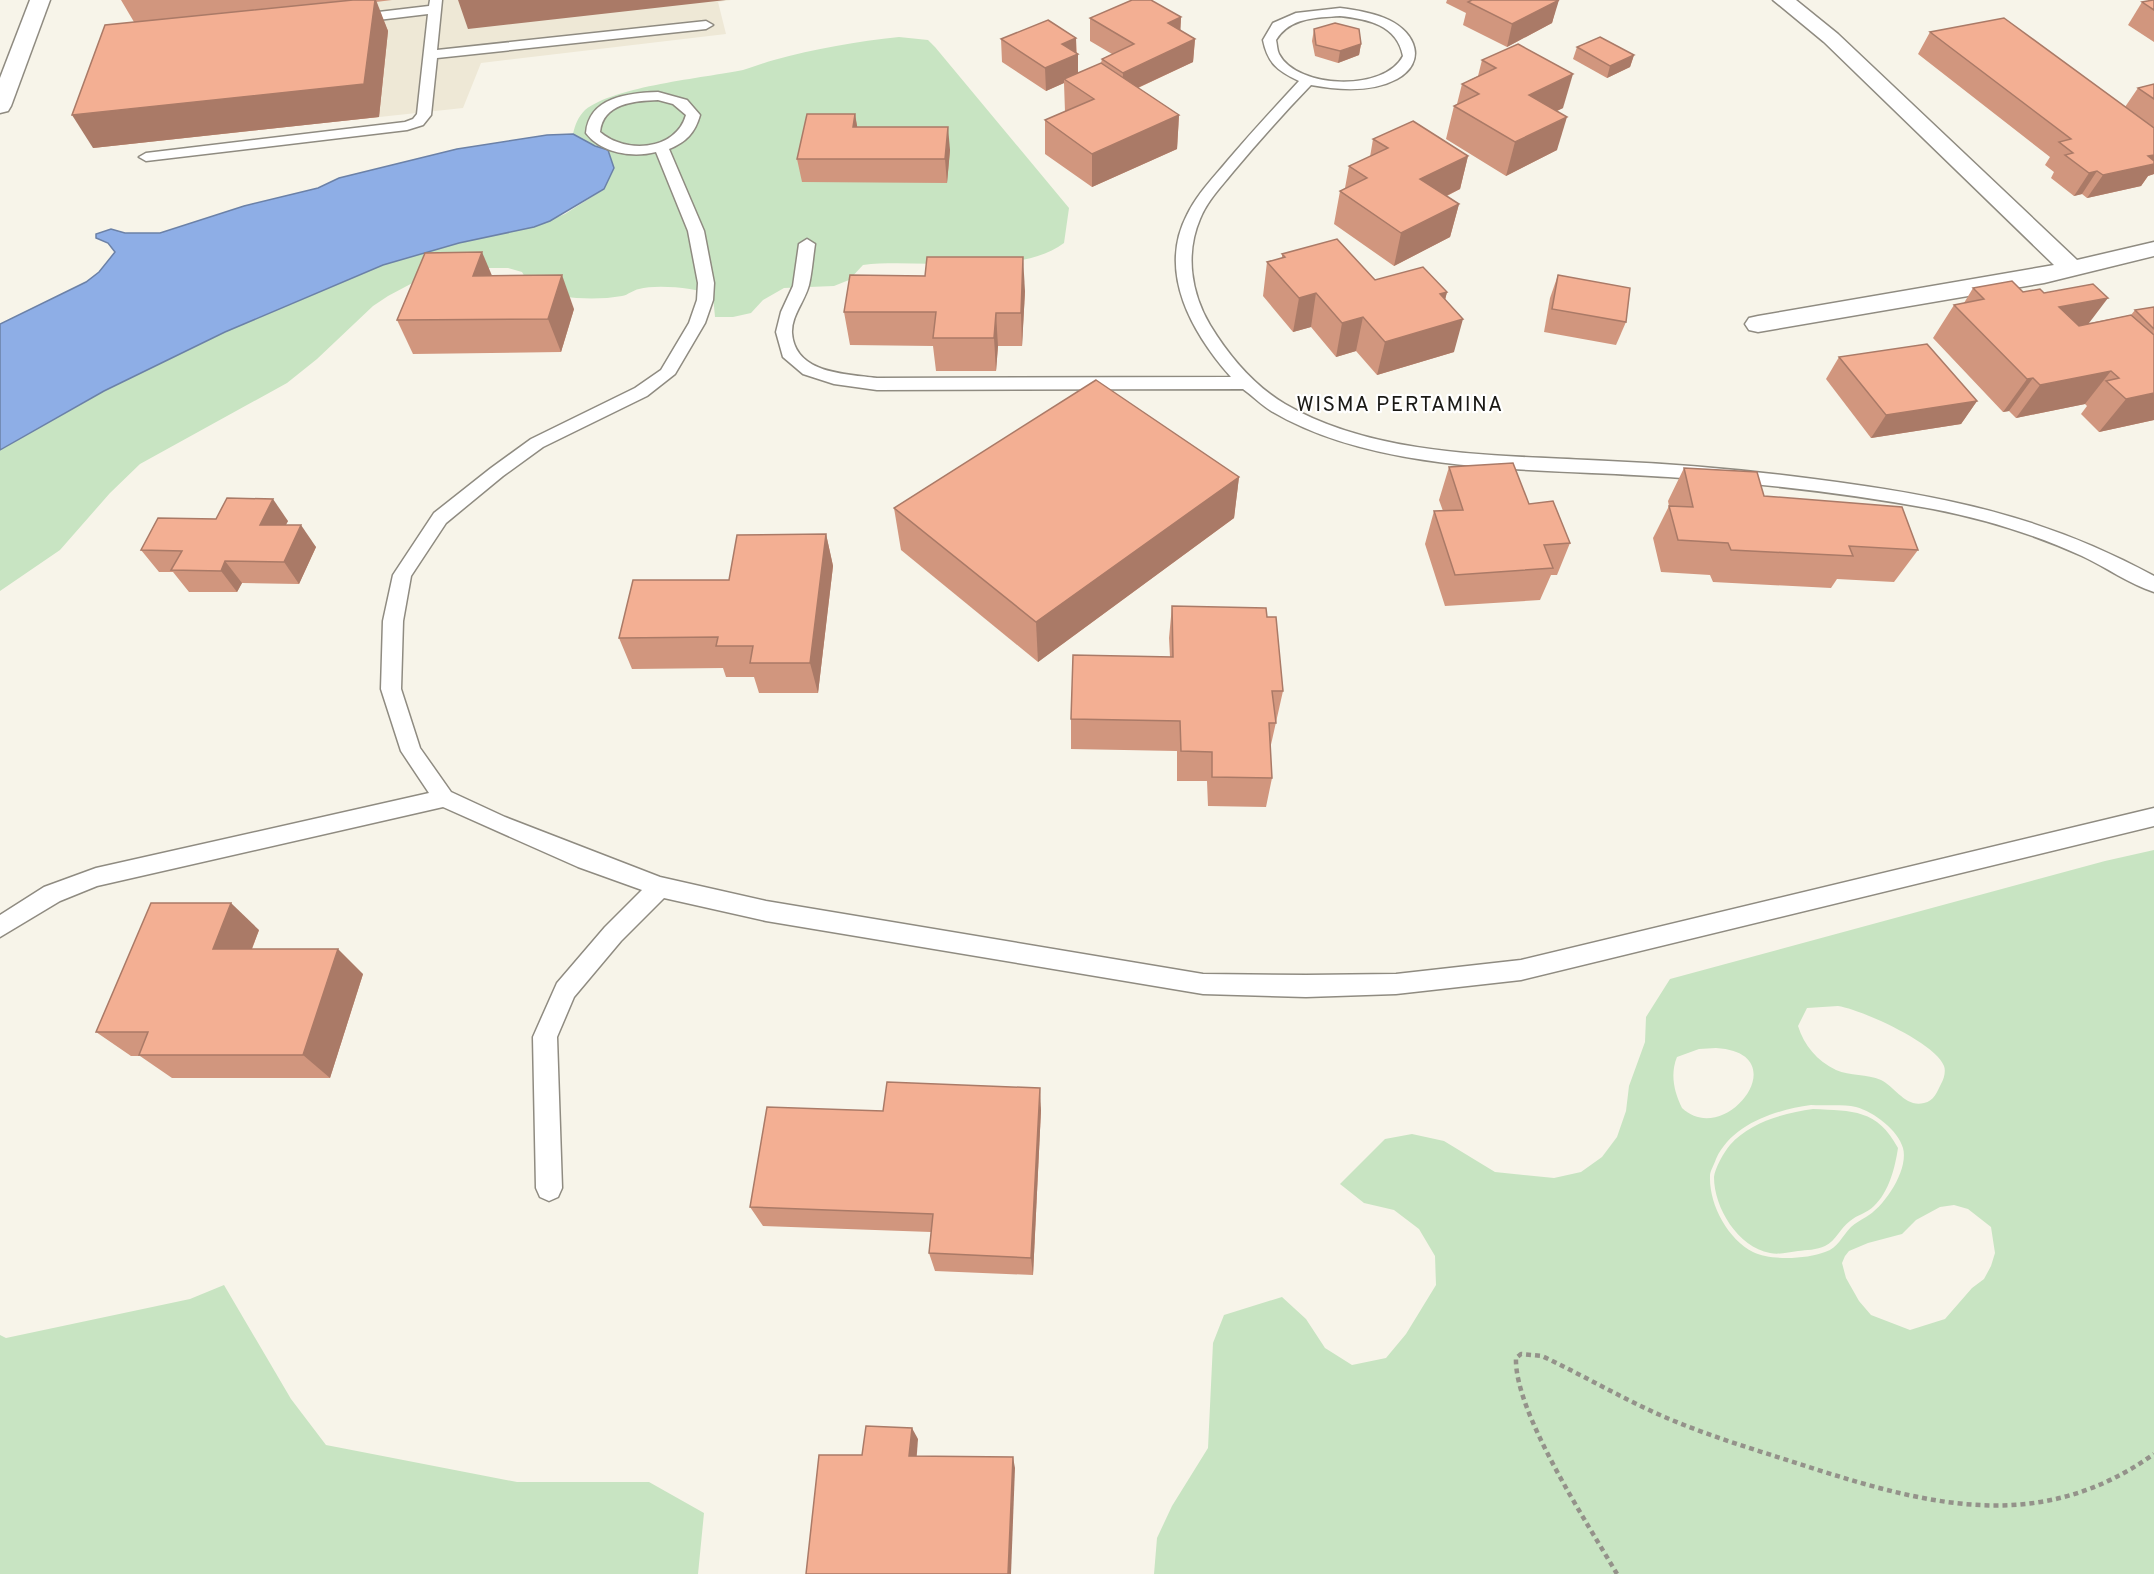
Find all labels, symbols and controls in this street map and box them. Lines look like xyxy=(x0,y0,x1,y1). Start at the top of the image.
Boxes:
district label: WISMA PERTAMINA xyxy=(1296,392,1504,419)

